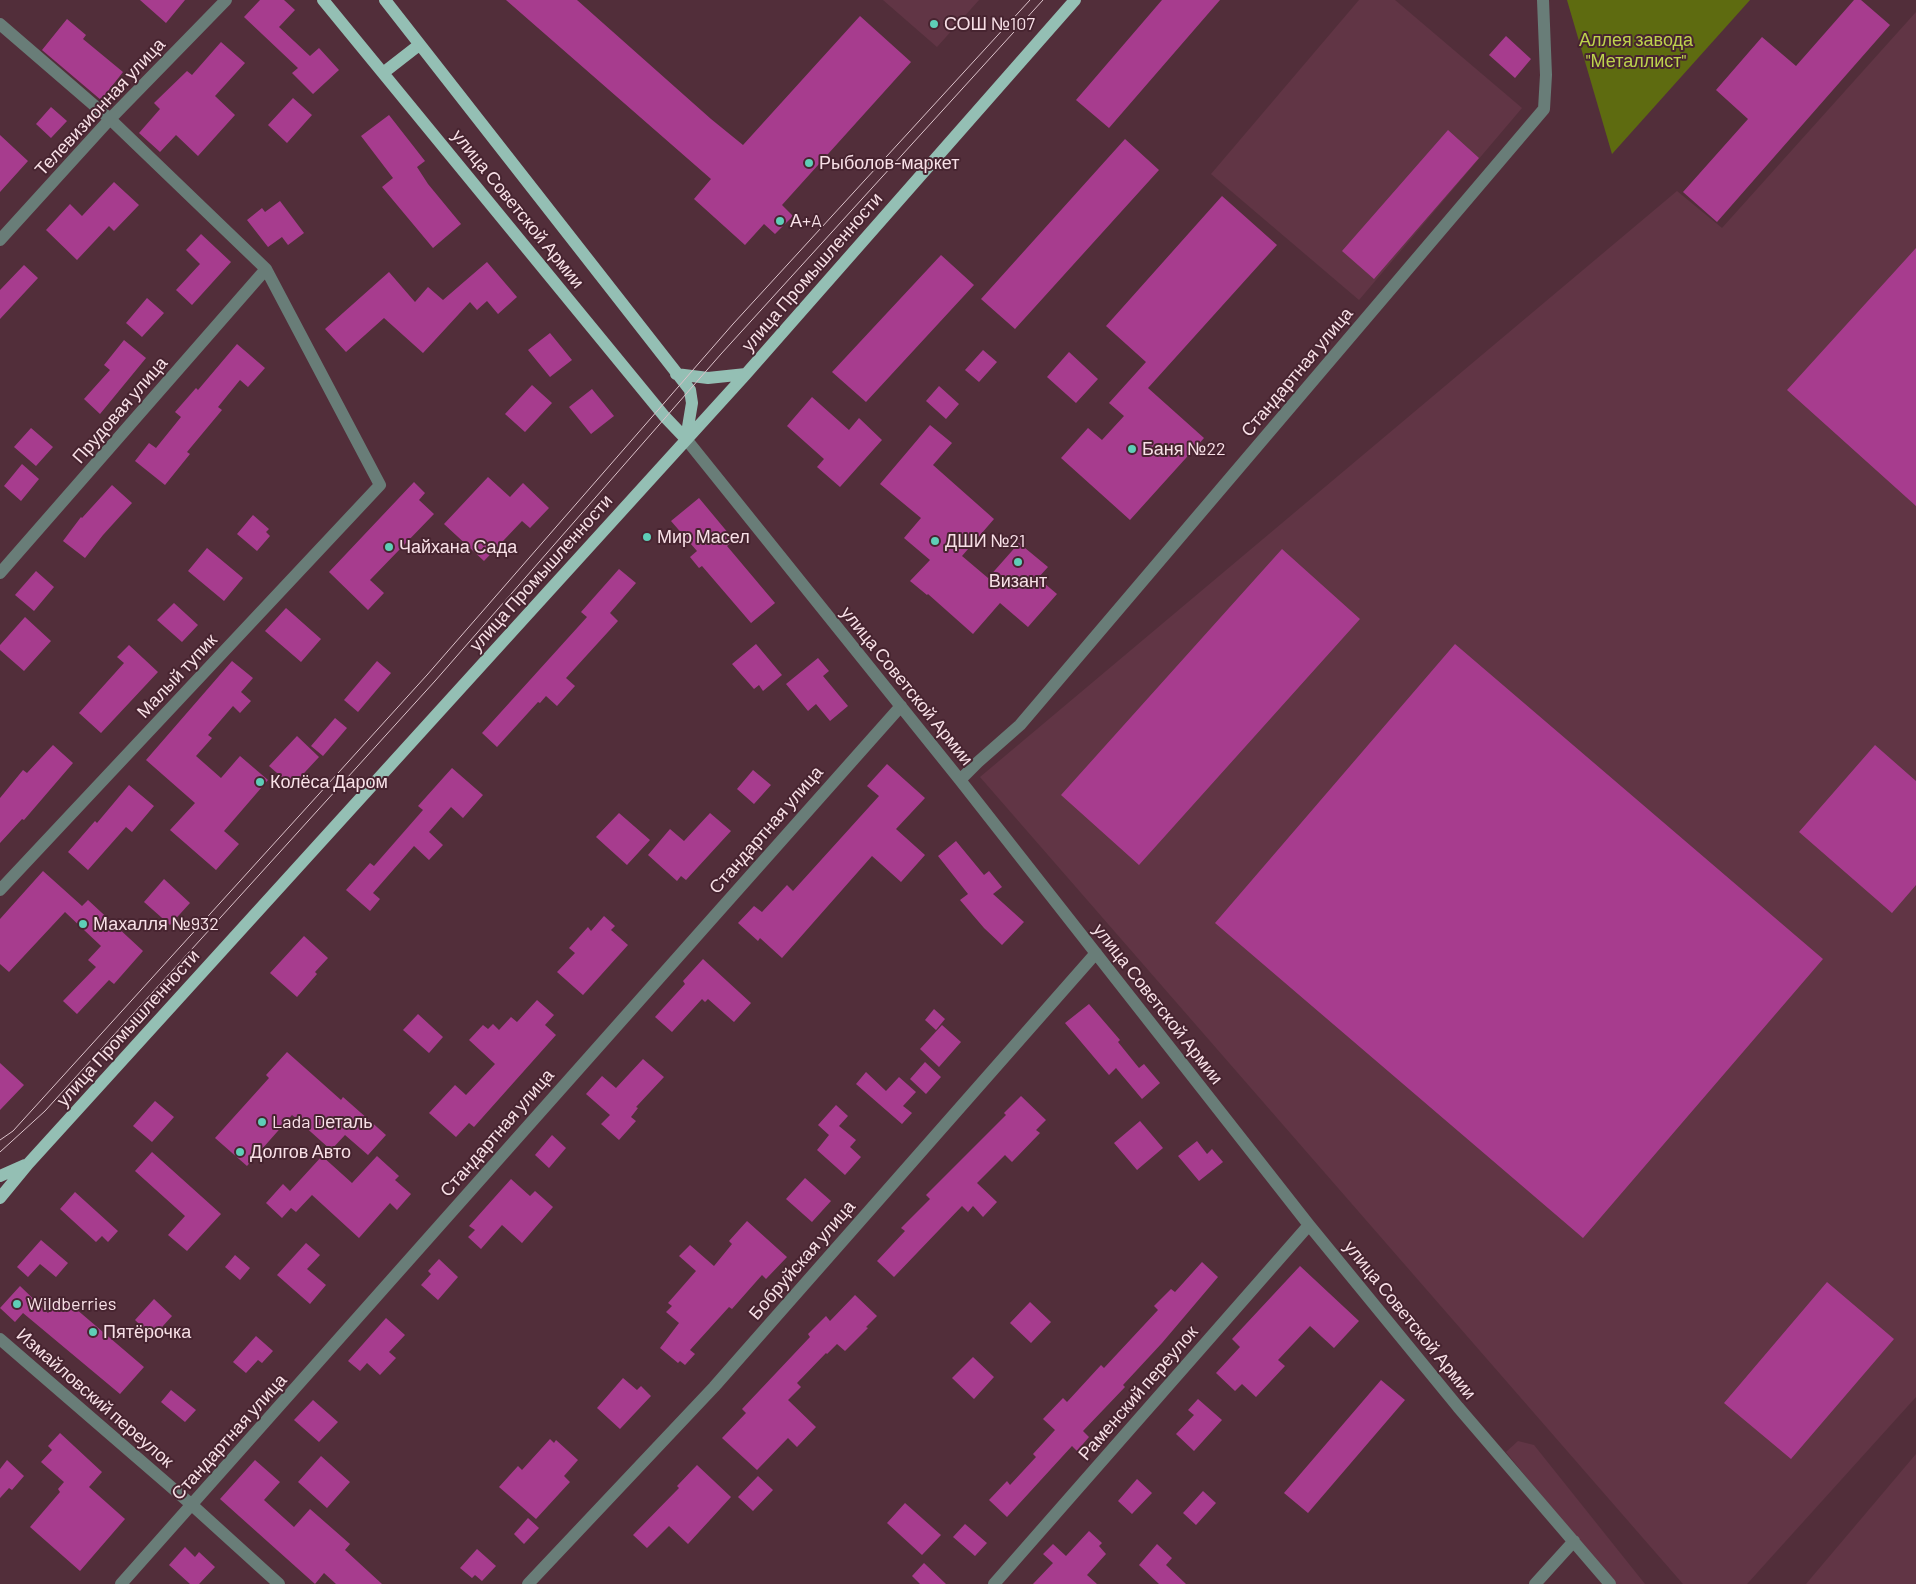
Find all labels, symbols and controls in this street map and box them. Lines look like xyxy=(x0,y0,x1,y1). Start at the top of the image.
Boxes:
place label: СОШ №107 xyxy=(944,13,1035,35)
marker: СОШ №107 xyxy=(928,18,940,30)
park label: Аллея завода "Металлист" xyxy=(1579,29,1693,72)
street label: Телевизионная улица xyxy=(31,34,169,180)
street label: улица Советской Армии xyxy=(447,125,589,293)
place label: Рыболов-маркет xyxy=(819,152,959,174)
marker: Рыболов-маркет xyxy=(803,157,815,169)
street label: улица Промышленности xyxy=(737,188,887,356)
place label: А+A xyxy=(790,210,822,232)
marker: А+A xyxy=(774,215,786,227)
street label: Стандартная улица xyxy=(1237,303,1357,441)
street label: Прудовая улица xyxy=(68,352,172,468)
place label: Баня №22 xyxy=(1142,438,1226,460)
marker: Баня №22 xyxy=(1126,443,1138,455)
street label: улица Промышленности xyxy=(465,490,617,656)
place label: Мир Масел xyxy=(657,526,750,548)
place label: ДШИ №21 xyxy=(945,530,1025,552)
marker: Мир Масел xyxy=(641,531,653,543)
marker: ДШИ №21 xyxy=(929,535,941,547)
place label: Чайхана Сада xyxy=(399,536,517,558)
marker: Чайхана Сада xyxy=(383,541,395,553)
marker: Визант xyxy=(1012,556,1024,568)
place label: Визант xyxy=(989,570,1047,592)
street label: улица Советской Армии xyxy=(836,602,978,770)
street label: Малый тупик xyxy=(132,629,222,723)
street label: Стандартная улица xyxy=(705,762,827,898)
place label: Колёса Даром xyxy=(270,771,388,793)
marker: Колёса Даром xyxy=(254,776,266,788)
place label: Махалля №932 xyxy=(93,913,219,935)
marker: Махалля №932 xyxy=(77,918,89,930)
street label: улица Советской Армии xyxy=(1088,919,1228,1089)
street label: улица Промышленности xyxy=(52,945,204,1111)
street label: Стандартная улица xyxy=(436,1065,558,1201)
place label: Lada Dеталь xyxy=(272,1111,373,1133)
marker: Lada Dеталь xyxy=(256,1116,268,1128)
place label: Долгов Авто xyxy=(250,1141,351,1163)
marker: Долгов Авто xyxy=(234,1146,246,1158)
street label: Бобруйская улица xyxy=(744,1196,860,1324)
street label: улица Советской Армии xyxy=(1339,1236,1481,1404)
place label: Wildberries xyxy=(27,1293,116,1315)
marker: Wildberries xyxy=(11,1298,23,1310)
place label: Пятёрочка xyxy=(103,1321,191,1343)
street label: Раменский переулок xyxy=(1074,1321,1202,1465)
street label: Измайловский переулок xyxy=(12,1324,178,1472)
marker: Пятёрочка xyxy=(87,1326,99,1338)
street label: Стандартная улица xyxy=(167,1370,291,1504)

